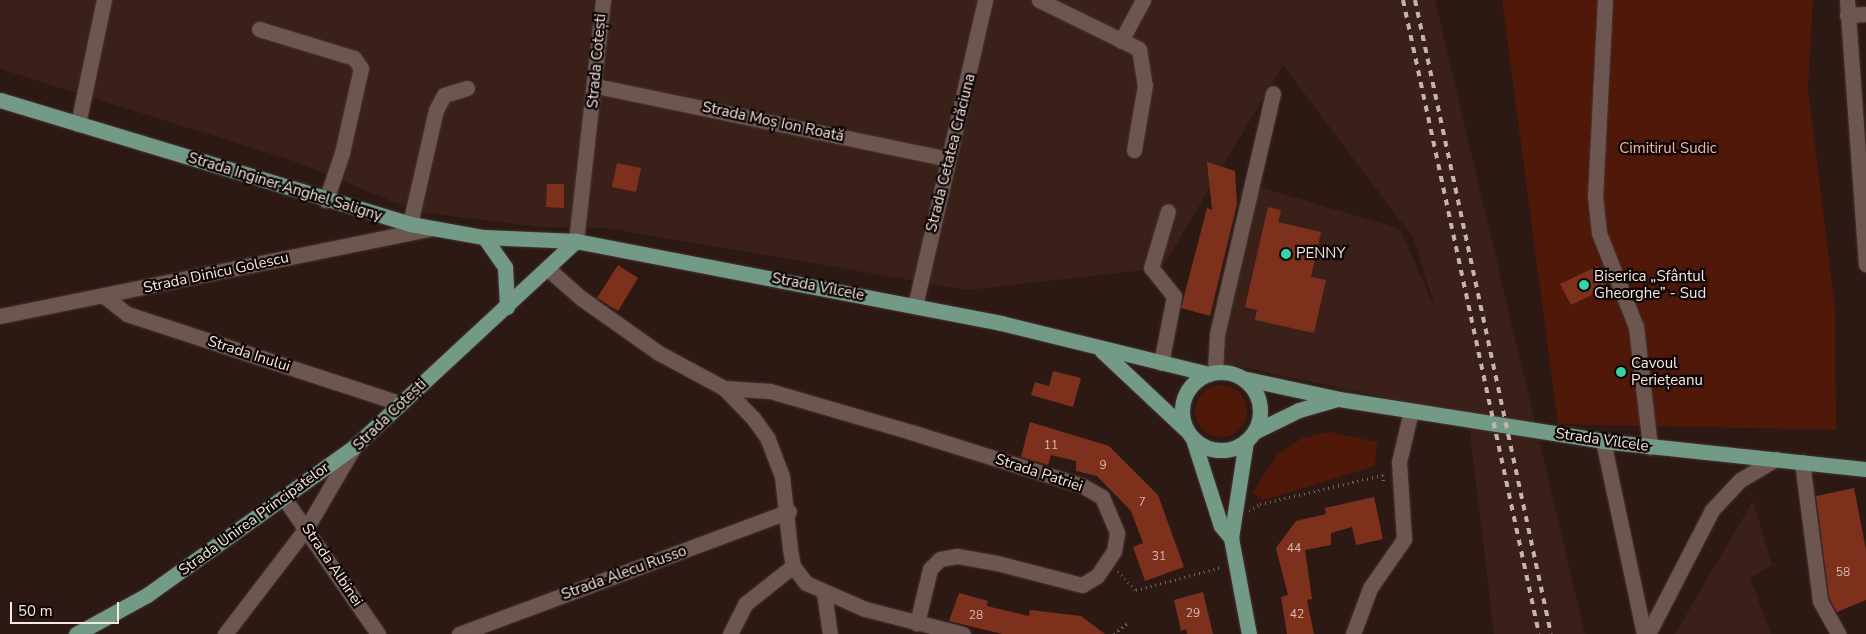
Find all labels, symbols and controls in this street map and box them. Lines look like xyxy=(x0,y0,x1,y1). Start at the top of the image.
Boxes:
street label: Strada Cotești xyxy=(584,13,610,109)
street label: Strada Cetatea Crăciuna xyxy=(923,72,979,234)
street label: Strada Moș Ion Roată xyxy=(701,98,845,146)
park label: Cimitirul Sudic xyxy=(1619,140,1717,158)
street label: Strada Inginer Anghel Saligny xyxy=(186,149,384,225)
place label: PENNY xyxy=(1296,245,1345,263)
marker: PENNY xyxy=(1280,248,1292,260)
street label: Strada Dinicu Golescu xyxy=(142,249,290,297)
place label: Biserica „Sfântul Gheorghe” - Sud xyxy=(1594,267,1706,302)
street label: Strada Vîlcele xyxy=(770,269,866,305)
marker: Biserica „Sfântul Gheorghe” - Sud xyxy=(1578,279,1590,291)
street label: Strada Inului xyxy=(206,332,292,376)
place label: Cavoul Periețeanu xyxy=(1631,354,1703,389)
marker: Cavoul Periețeanu xyxy=(1615,366,1627,378)
street label: Strada Cotești xyxy=(350,375,430,455)
street label: Strada Vîlcele xyxy=(1554,425,1650,455)
house number: 11 xyxy=(1044,439,1058,453)
street label: Strada Patriei xyxy=(993,450,1085,496)
street label: Strada Unirea Principatelor xyxy=(175,458,333,580)
house number: 9 xyxy=(1099,459,1107,473)
house number: 7 xyxy=(1138,496,1146,510)
street label: Strada Albinei xyxy=(298,520,366,610)
street label: Strada Alecu Russo xyxy=(559,542,689,604)
house number: 44 xyxy=(1287,542,1301,556)
house number: 31 xyxy=(1152,550,1166,564)
house number: 58 xyxy=(1836,566,1850,580)
scale bar xyxy=(12,592,121,624)
text: 50 m xyxy=(18,601,53,621)
house number: 29 xyxy=(1186,607,1200,621)
house number: 42 xyxy=(1290,608,1304,622)
house number: 28 xyxy=(969,609,983,623)

